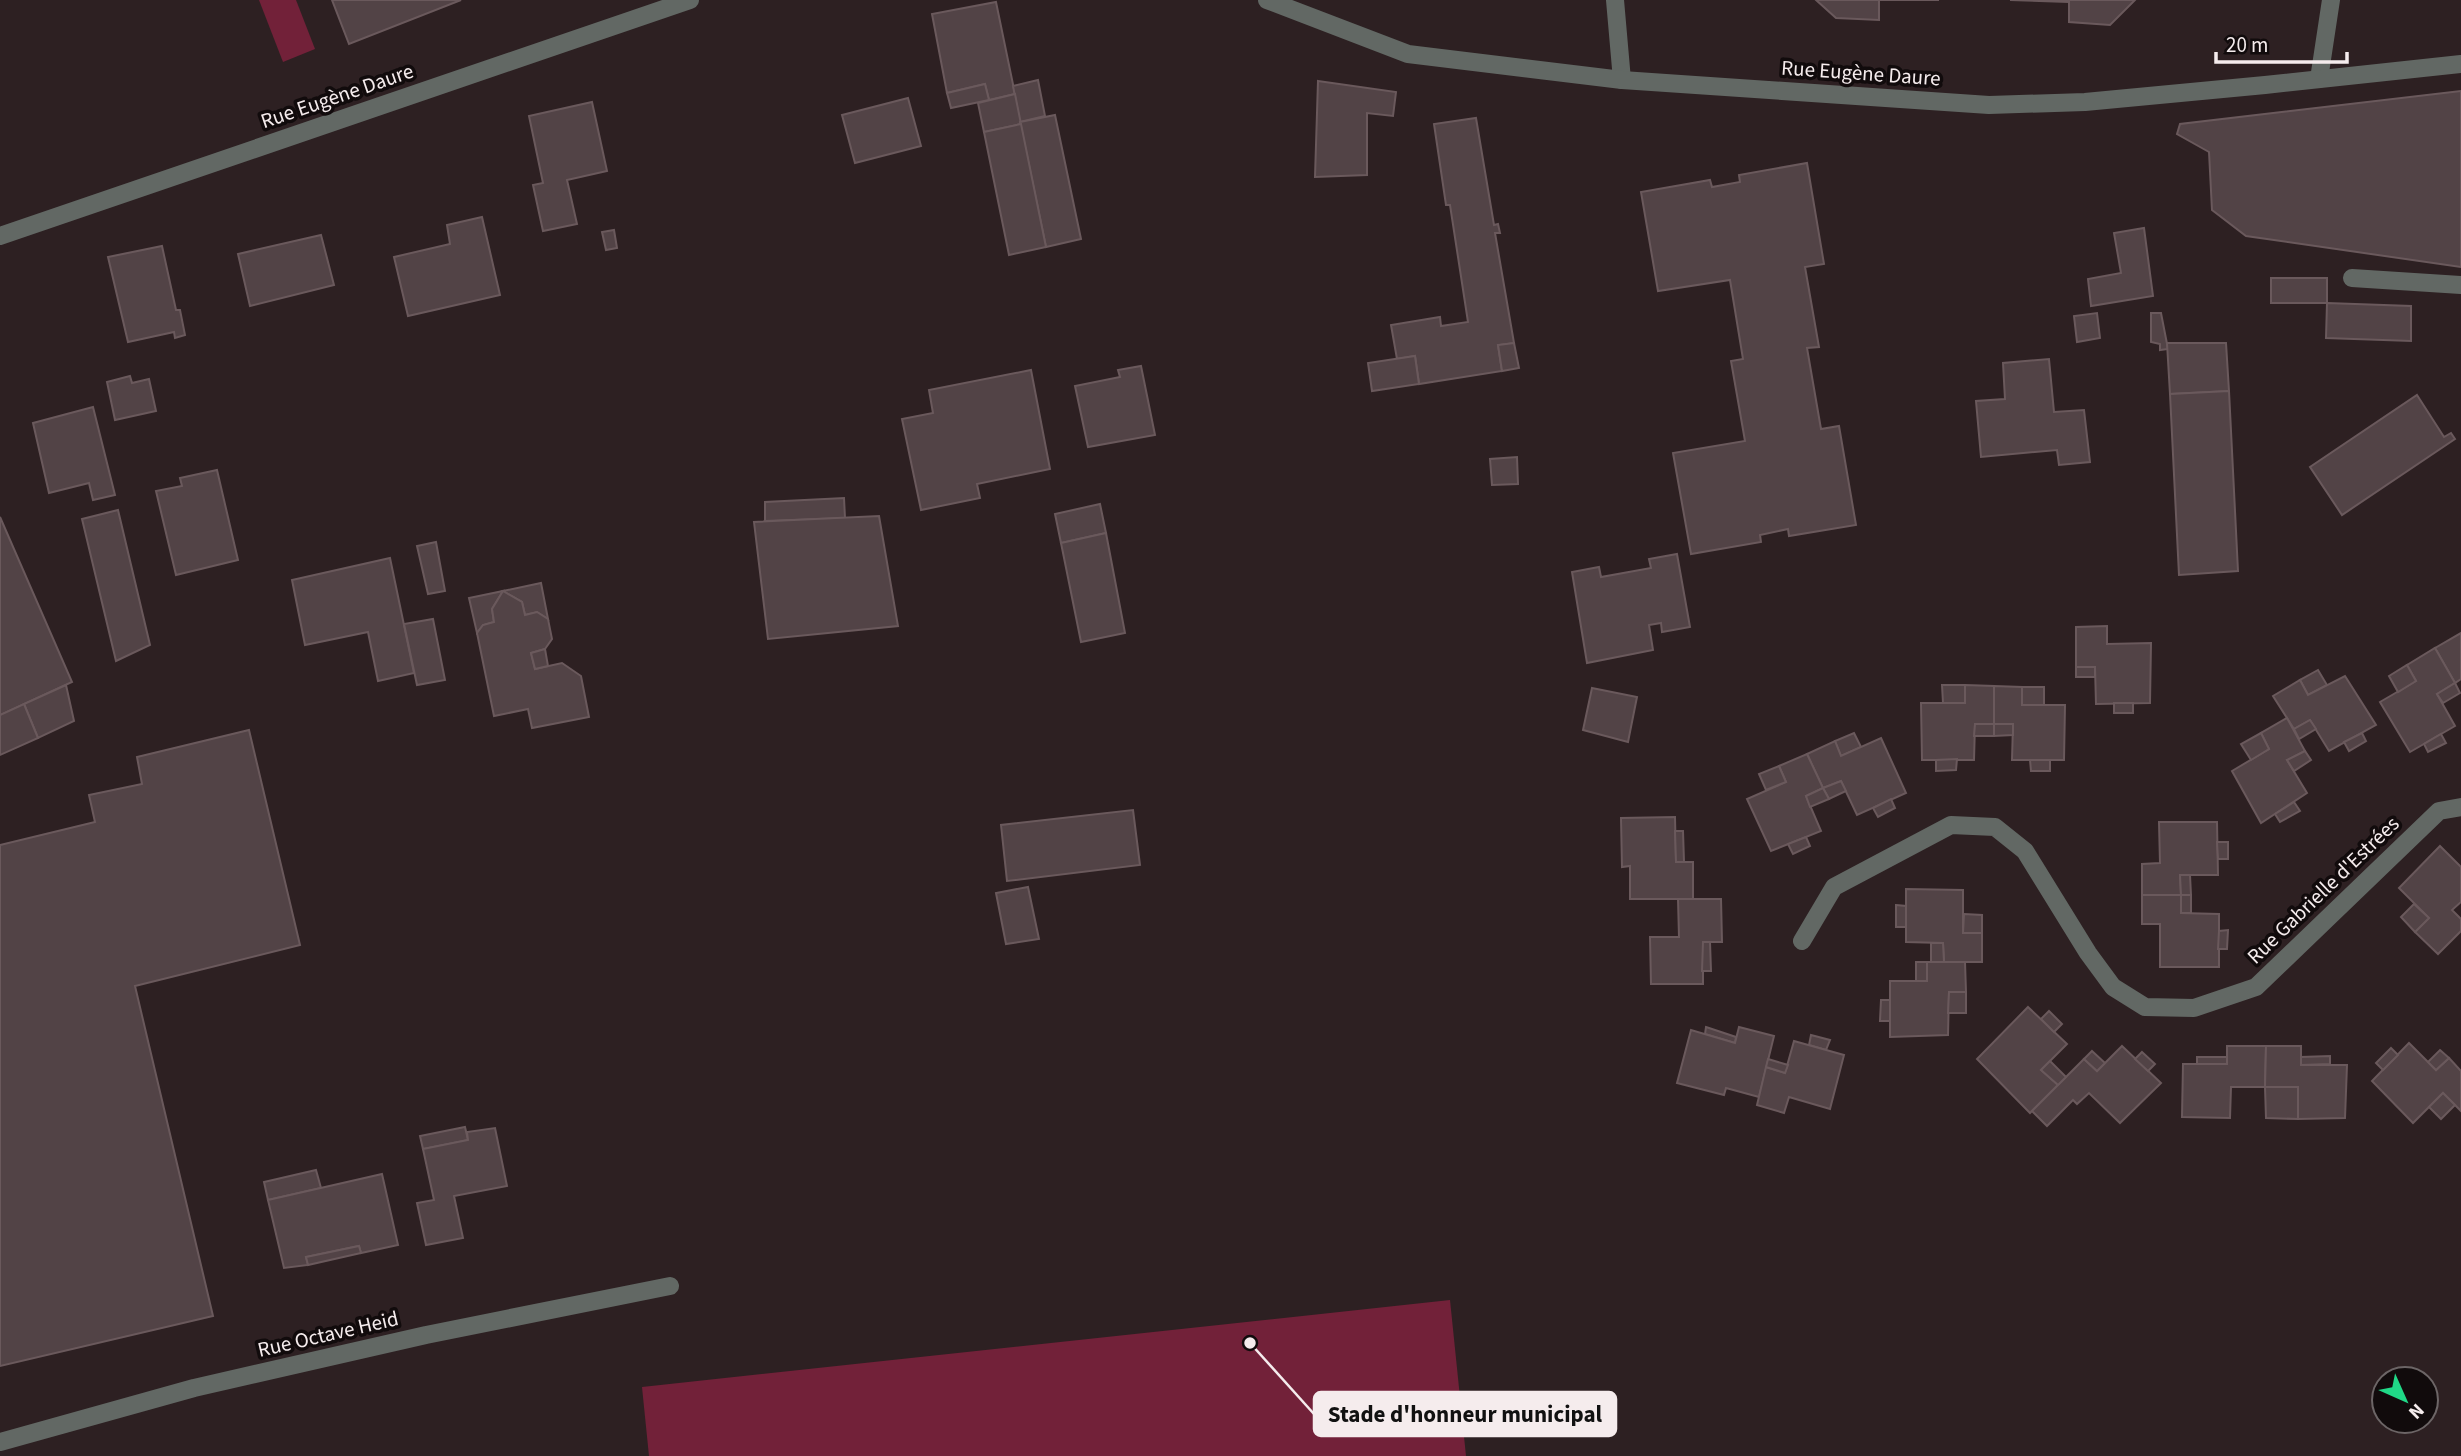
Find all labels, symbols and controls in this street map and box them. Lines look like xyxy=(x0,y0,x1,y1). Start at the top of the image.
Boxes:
scale bar xyxy=(2216,21,2347,65)
text: 20 m xyxy=(2226,30,2268,60)
street label: Rue Eugène Daure xyxy=(1780,52,1942,94)
street label: Rue Eugène Daure xyxy=(257,56,417,136)
street label: Rue Gabrielle d'Estrées xyxy=(2240,809,2406,971)
street label: Rue Octave Heid xyxy=(255,1303,401,1365)
north arrow xyxy=(2370,1365,2440,1435)
callout: Stade d'honneur municipal xyxy=(1314,1392,1616,1436)
text: N xyxy=(2402,1397,2430,1425)
text: Stade d'honneur municipal xyxy=(1328,1398,1603,1431)

